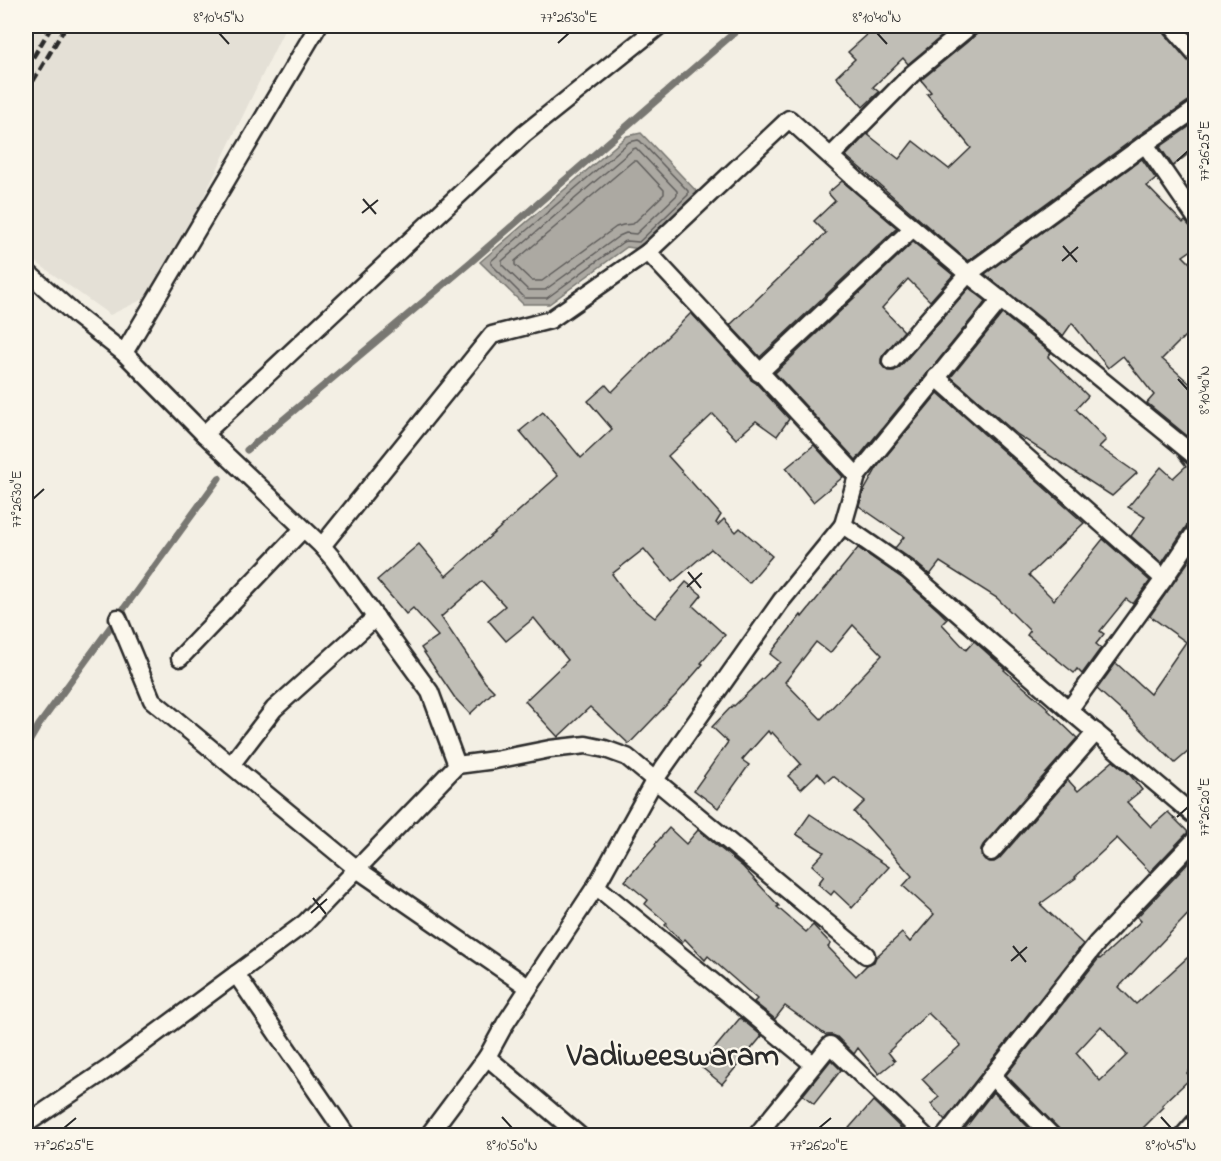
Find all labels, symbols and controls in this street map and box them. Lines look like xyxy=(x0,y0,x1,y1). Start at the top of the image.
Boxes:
text: 8°10'45"N xyxy=(194,7,244,29)
text: 77°26'30"E xyxy=(540,7,598,29)
text: 8°10'40"N xyxy=(853,7,901,29)
text: 77°26'25"E xyxy=(1194,121,1216,181)
text: 8°10'40"N xyxy=(1194,366,1216,414)
text: 77°26'30"E xyxy=(6,470,28,528)
text: 77°26'20"E xyxy=(1194,778,1216,836)
district label: Vadiweeswaram xyxy=(566,1034,779,1081)
text: 77°26'25"E xyxy=(34,1135,94,1157)
text: 8°10'50"N xyxy=(486,1135,538,1157)
text: 77°26'20"E xyxy=(790,1135,848,1157)
text: 8°10'45"N xyxy=(1146,1135,1196,1157)

